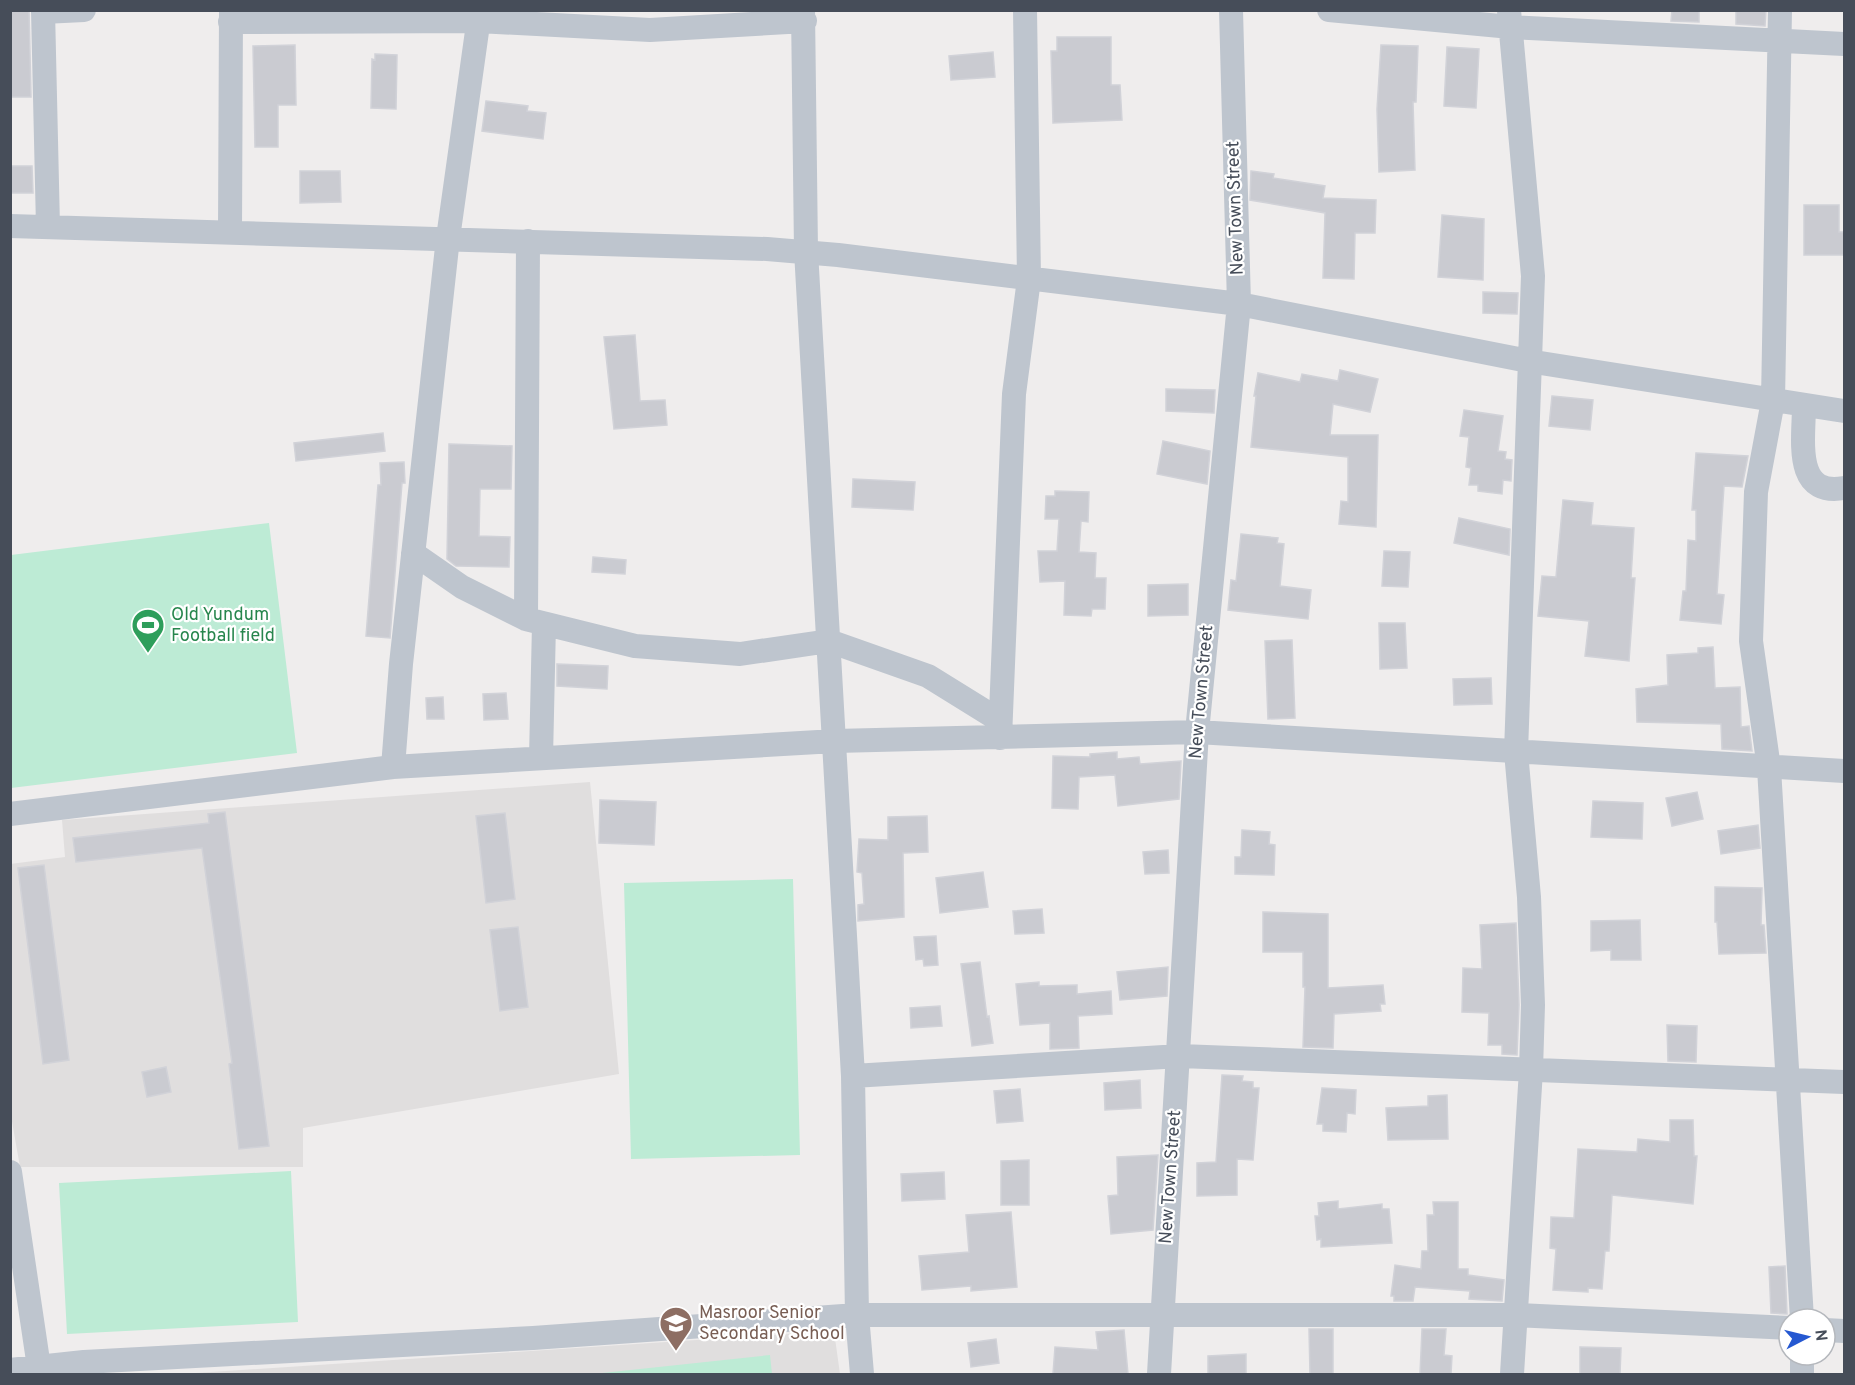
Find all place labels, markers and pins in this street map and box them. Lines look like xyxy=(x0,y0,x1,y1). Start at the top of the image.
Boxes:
place label: Old Yundum Football field xyxy=(171,604,275,648)
sports icon: Old Yundum Football field xyxy=(130,607,166,654)
place label: Masroor Senior Secondary School xyxy=(699,1302,845,1346)
school or university icon: Masroor Senior Secondary School xyxy=(658,1305,694,1352)

